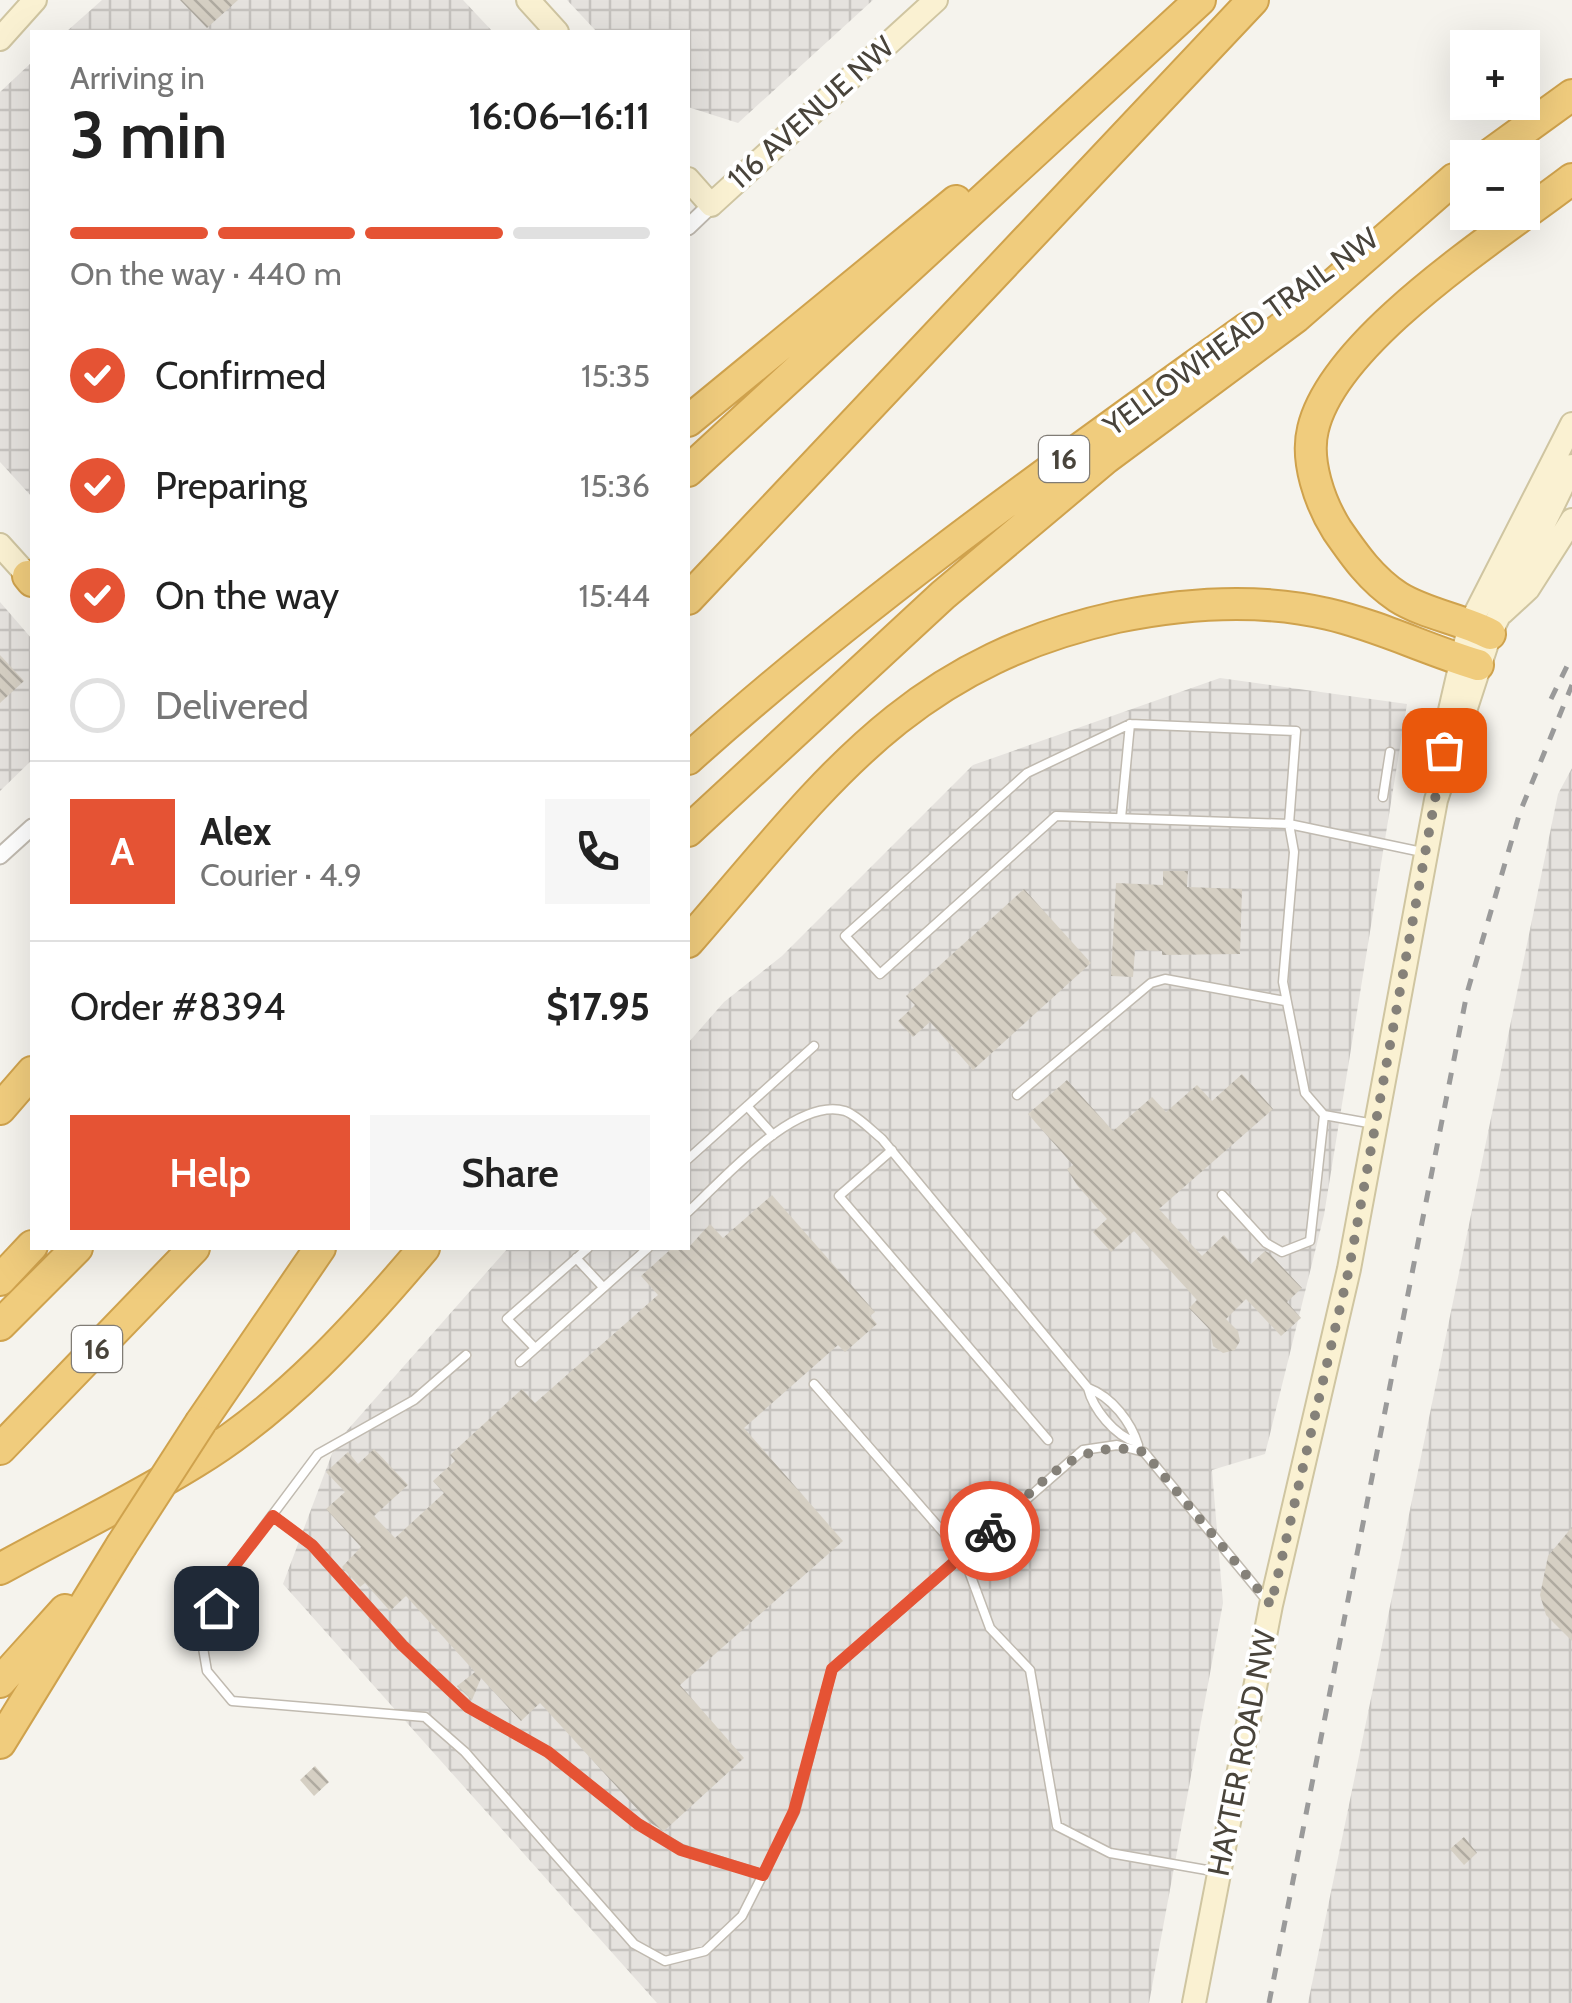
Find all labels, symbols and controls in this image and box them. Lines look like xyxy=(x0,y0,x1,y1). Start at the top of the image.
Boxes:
street label: 116 AVENUE NW xyxy=(720,28,902,197)
map controls xyxy=(1450,30,1540,230)
button: + xyxy=(1450,30,1540,120)
text: Arriving in xyxy=(70,58,205,97)
text: 16:06–16:11 xyxy=(468,92,650,139)
text: 3 min xyxy=(70,95,227,174)
button: − xyxy=(1450,140,1540,230)
street label: YELLOWHEAD TRAIL NW xyxy=(1095,219,1386,444)
text: On the way · 440 m xyxy=(70,254,342,293)
icon: check xyxy=(70,348,125,403)
text: Confirmed xyxy=(155,352,326,399)
text: 15:35 xyxy=(581,356,650,395)
road number: 16 xyxy=(1039,436,1089,482)
icon: check xyxy=(70,458,125,513)
text: Preparing xyxy=(155,462,307,509)
text: 15:36 xyxy=(580,466,650,505)
icon: check xyxy=(70,568,125,623)
text: On the way xyxy=(155,572,339,619)
text: 15:44 xyxy=(579,576,650,615)
text: Delivered xyxy=(155,682,309,729)
pin xyxy=(1402,708,1487,793)
icon: bag xyxy=(1417,723,1472,778)
button: phone xyxy=(545,799,650,904)
text: Alex xyxy=(200,808,271,855)
text: A xyxy=(111,828,134,875)
text: Courier · 4.9 xyxy=(200,855,362,894)
text: Order #8394 xyxy=(70,983,286,1030)
text: $17.95 xyxy=(546,983,650,1030)
button: Help xyxy=(70,1115,350,1230)
button: Share xyxy=(370,1115,650,1230)
road number: 16 xyxy=(72,1326,122,1372)
courier xyxy=(940,1481,1040,1581)
icon: bike xyxy=(963,1504,1018,1559)
pin xyxy=(174,1566,259,1651)
icon: home xyxy=(189,1581,244,1636)
street label: HAYTER ROAD NW xyxy=(1200,1626,1284,1879)

